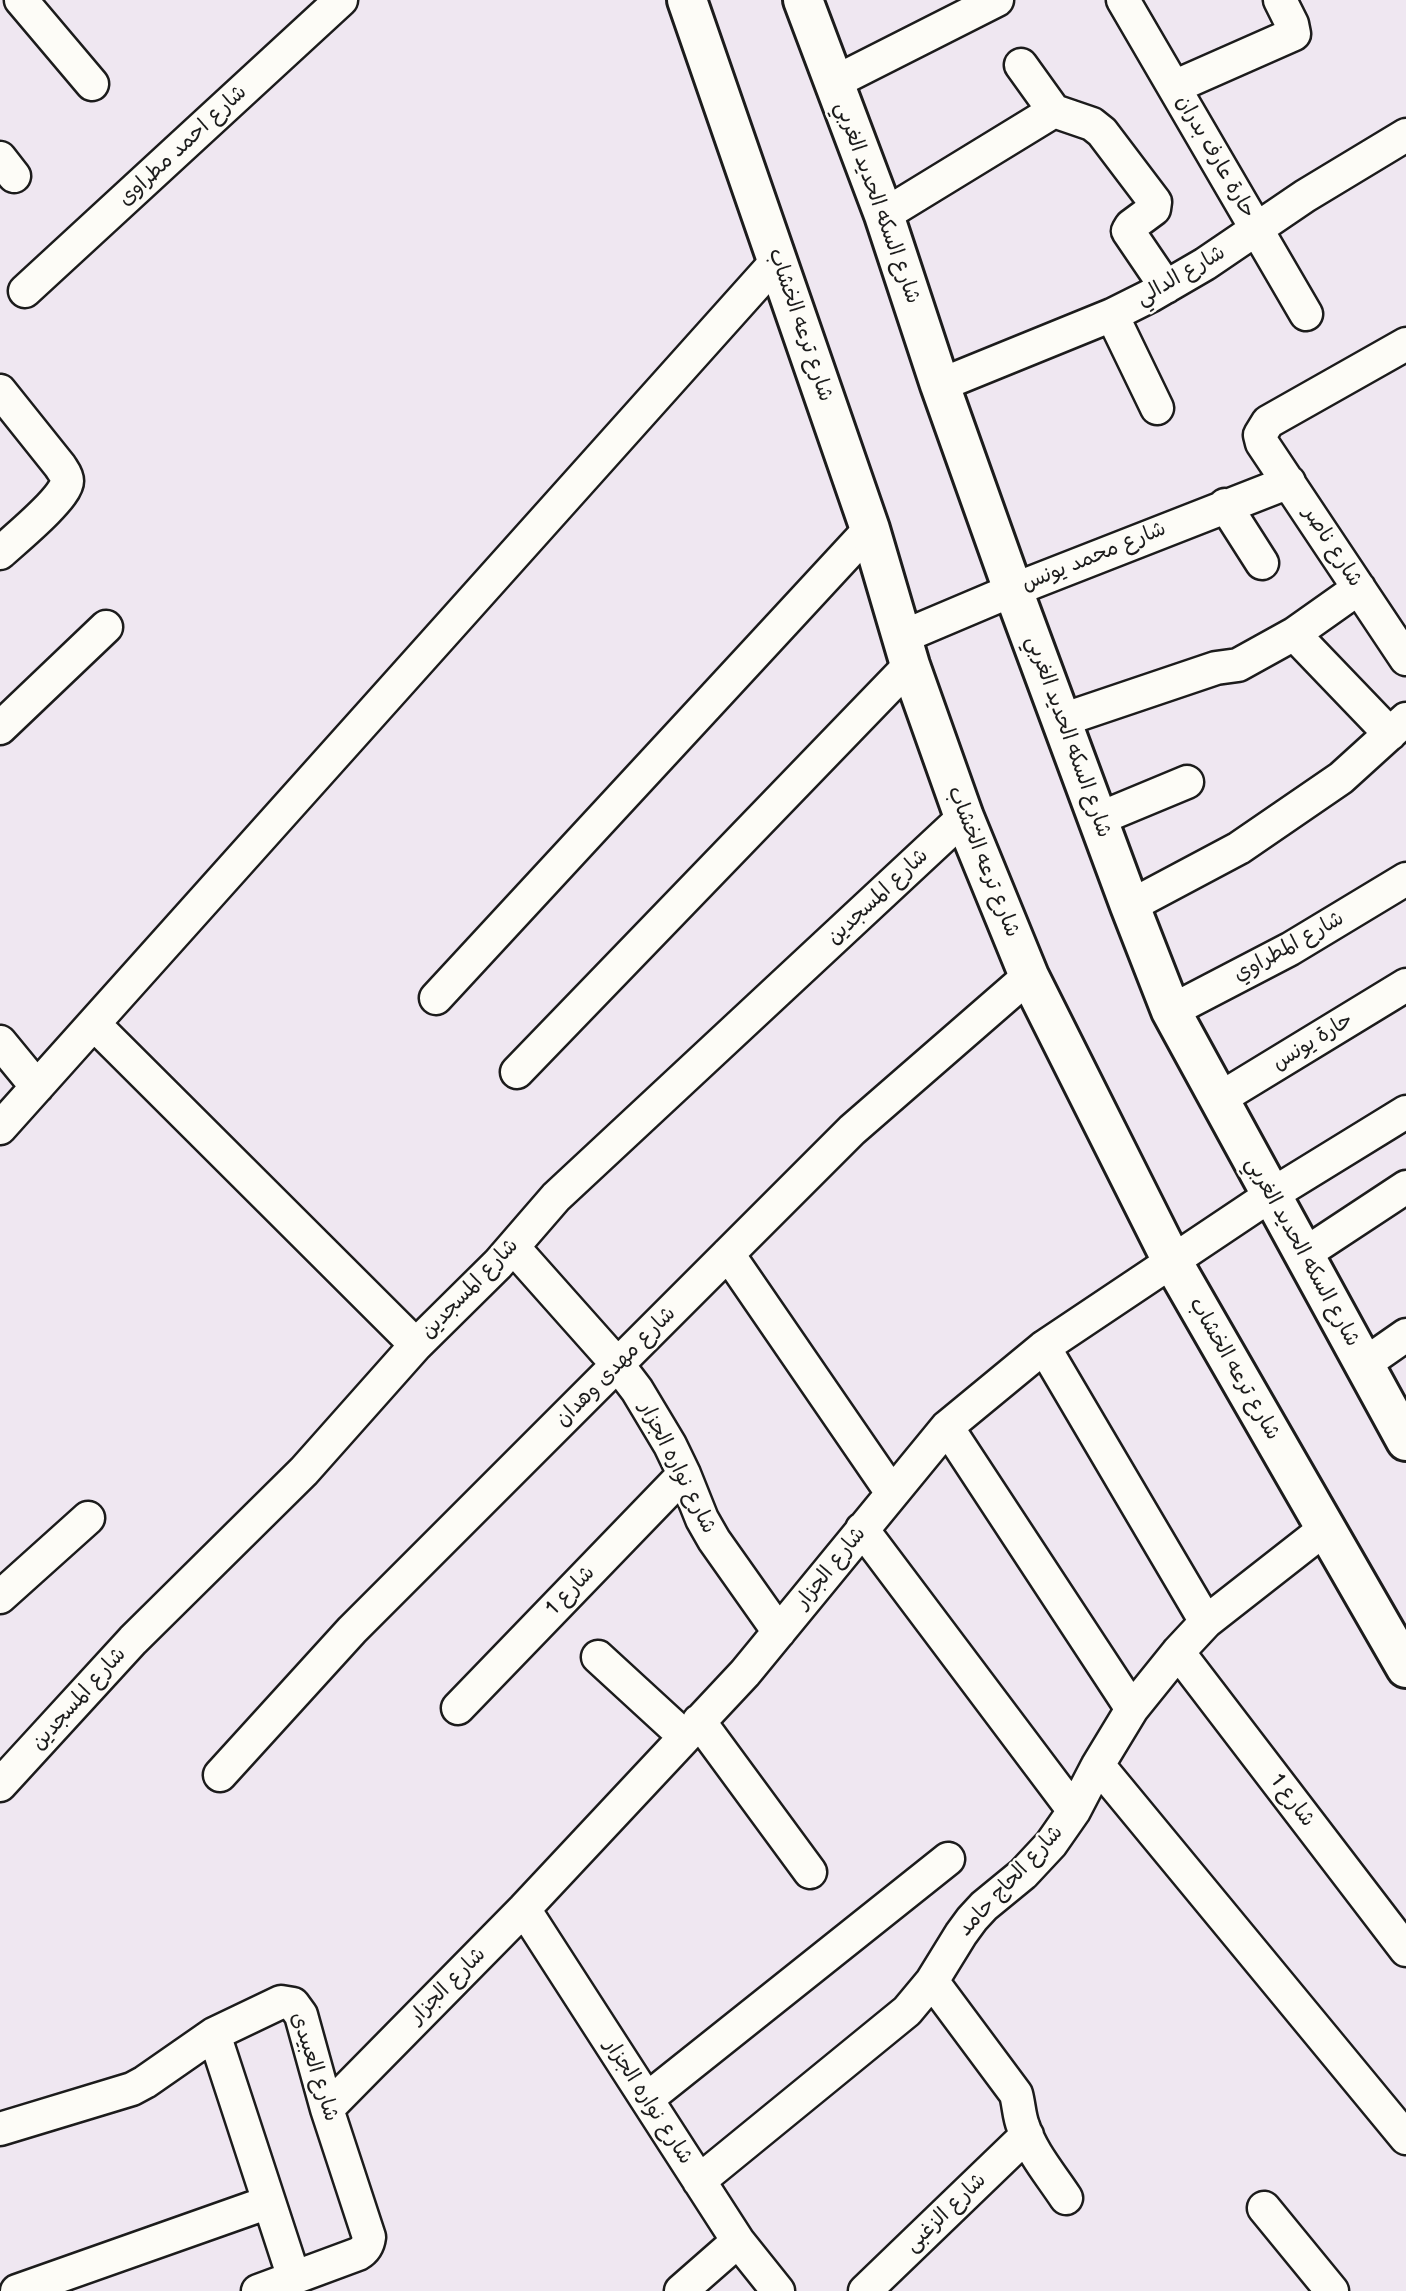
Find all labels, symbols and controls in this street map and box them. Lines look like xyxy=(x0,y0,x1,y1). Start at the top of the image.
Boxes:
street label: شارع احمد مطراوى xyxy=(114,80,252,212)
street label: حارة عارف بدران xyxy=(1170,91,1260,223)
street label: شارع السكه الحديد الغربي xyxy=(829,99,925,307)
street label: شارع الدالي xyxy=(1132,240,1230,312)
street label: شارع ترعه الخشاب xyxy=(762,245,838,405)
street label: شارع ناصر xyxy=(1297,502,1367,592)
street label: شارع محمد يونس xyxy=(1018,517,1170,597)
street label: شارع السكه الحديد الغربي xyxy=(1020,633,1116,841)
street label: شارع ترعه الخشاب xyxy=(941,783,1025,941)
street label: شارع المسجدين xyxy=(822,844,934,950)
street label: شارع المطراوي xyxy=(1229,906,1349,988)
street label: حارة يونس xyxy=(1268,1007,1358,1077)
street label: شارع السكه الحديد الغربي xyxy=(1239,1153,1365,1351)
street label: شارع المسجدين xyxy=(416,1234,524,1344)
street label: شارع ترعه الخشاب xyxy=(1183,1293,1285,1445)
street label: شارع مهدى وهدان xyxy=(551,1302,681,1432)
street label: شارع نواره الجزار xyxy=(633,1398,721,1538)
street label: شارع الجزار xyxy=(790,1522,872,1614)
street label: شارع 1 xyxy=(541,1561,601,1621)
street label: شارع المسجدين xyxy=(26,1642,132,1756)
street label: شارع 1 xyxy=(1264,1770,1320,1832)
street label: شارع الحاج حامد xyxy=(953,1820,1069,1942)
street label: شارع الجزار xyxy=(405,1943,491,2029)
street label: شارع العبيدى xyxy=(285,2009,343,2125)
street label: شارع نواره الجزار xyxy=(598,2035,698,2169)
street label: شارع الزغبى xyxy=(900,2168,992,2258)

